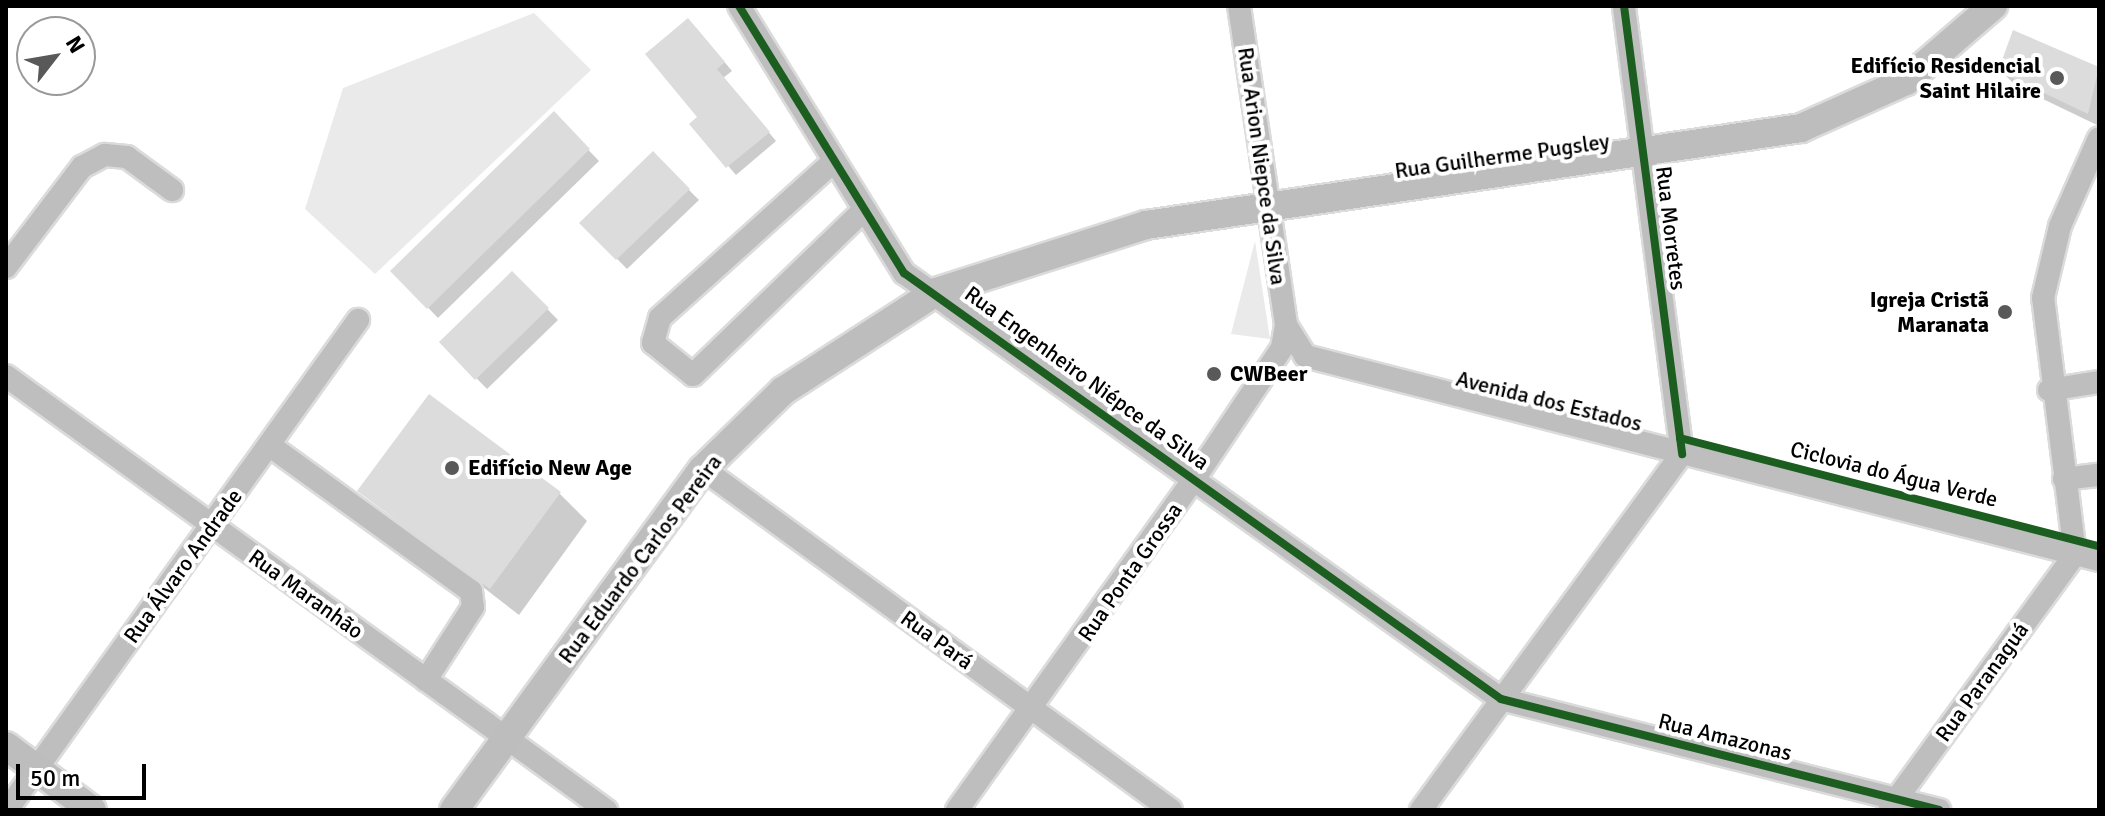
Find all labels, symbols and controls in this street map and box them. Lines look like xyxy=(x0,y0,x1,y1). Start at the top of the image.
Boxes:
north arrow xyxy=(16,16,96,96)
text: N xyxy=(60,31,91,58)
street label: Rua Arion Niepce da Silva xyxy=(1232,45,1292,287)
place label: Edifício Residencial Saint Hilaire xyxy=(1851,52,2041,104)
marker: Edifício Residencial Saint Hilaire xyxy=(2048,69,2066,87)
street label: Rua Guilherme Pugsley xyxy=(1393,128,1611,184)
street label: Rua Morretes xyxy=(1650,164,1692,292)
street label: Rua Engenheiro Niépce da Silva xyxy=(960,280,1214,476)
place label: Igreja Cristã Maranata xyxy=(1870,286,1989,338)
marker: Igreja Cristã Maranata xyxy=(1996,303,2014,321)
place label: CWBeer xyxy=(1230,361,1307,387)
marker: CWBeer xyxy=(1205,365,1223,383)
street label: Avenida dos Estados xyxy=(1453,365,1645,437)
street label: Ciclovia do Água Verde xyxy=(1788,435,2000,513)
street label: Rua Eduardo Carlos Pereira xyxy=(553,449,727,669)
place label: Edifício New Age xyxy=(468,455,632,481)
marker: Edifício New Age xyxy=(443,459,461,477)
street label: Rua Álvaro Andrade xyxy=(118,484,248,648)
street label: Rua Ponta Grossa xyxy=(1072,497,1188,647)
street label: Rua Maranhão xyxy=(244,544,368,644)
street label: Rua Pará xyxy=(896,605,978,675)
street label: Rua Paranaguá xyxy=(1930,617,2034,747)
street label: Rua Amazonas xyxy=(1656,708,1794,766)
scale bar xyxy=(20,748,150,798)
text: 50 m xyxy=(30,763,80,793)

